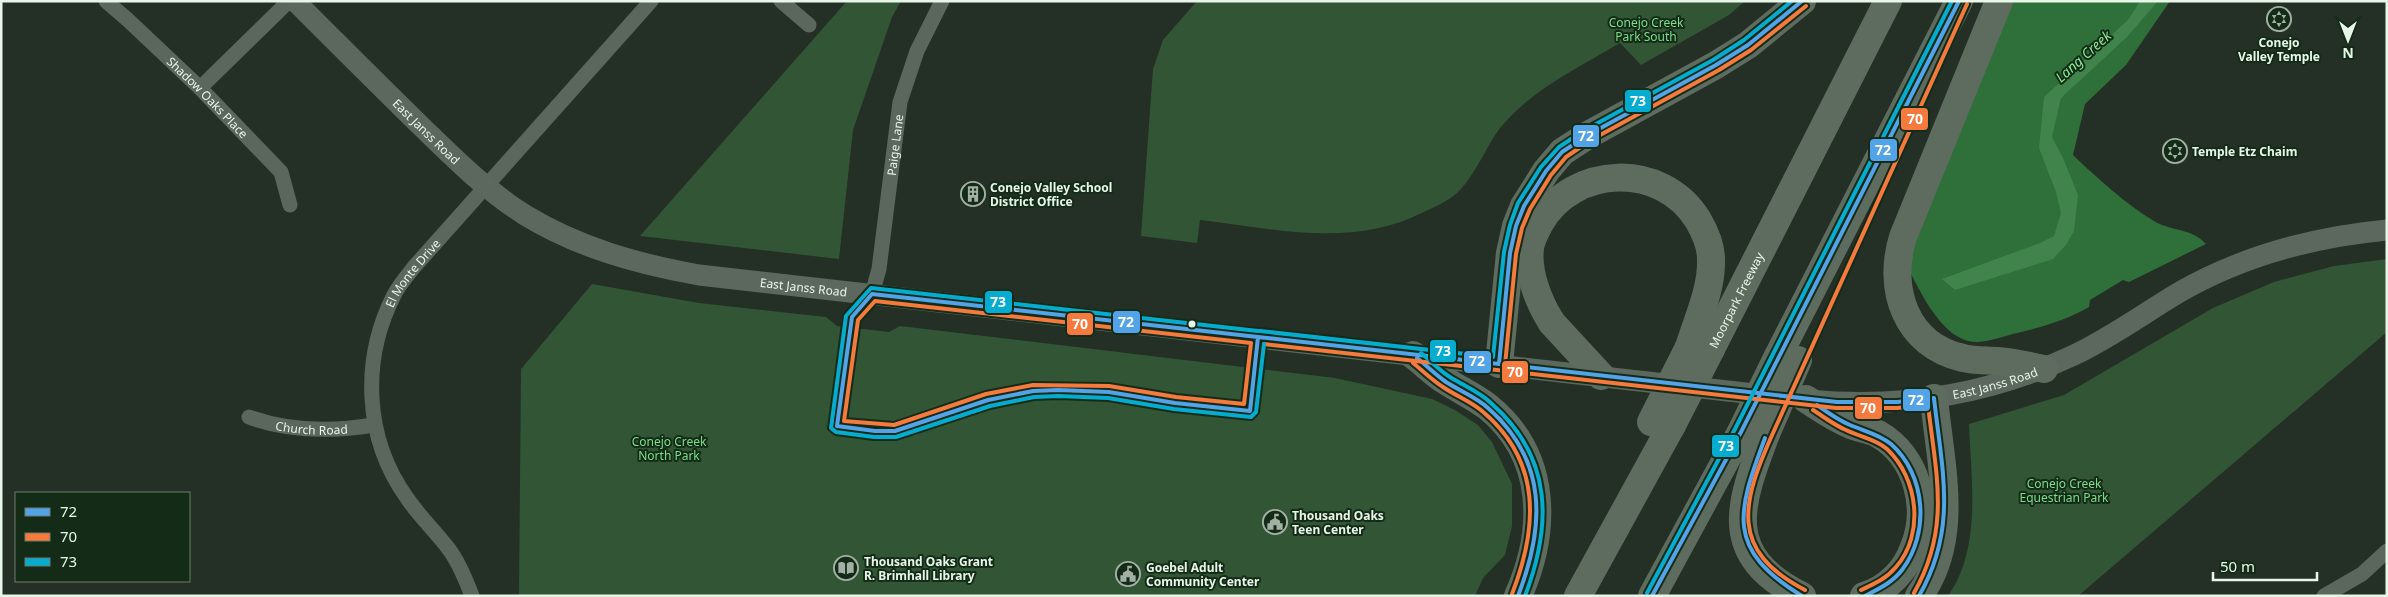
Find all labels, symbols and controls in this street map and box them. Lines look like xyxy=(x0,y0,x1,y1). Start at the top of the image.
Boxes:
synagogue icon: Conejo Valley Temple xyxy=(2266,6,2292,32)
park label: Conejo Creek Park South xyxy=(1609,14,1684,45)
north arrow xyxy=(2323,15,2373,65)
water label: Lang Creek xyxy=(2051,25,2116,86)
place label: Conejo Valley Temple xyxy=(2238,34,2320,65)
text: N xyxy=(2342,44,2354,63)
street label: Shadow Oaks Place xyxy=(163,53,252,142)
line badge: 73 xyxy=(1624,89,1652,113)
text: 73 xyxy=(1630,91,1646,110)
street label: East Janss Road xyxy=(389,95,464,168)
line badge: 70 xyxy=(1900,107,1929,131)
text: 70 xyxy=(1907,109,1923,128)
street label: Paige Lane xyxy=(882,113,907,177)
line badge: 72 xyxy=(1572,124,1600,148)
text: 72 xyxy=(1578,126,1594,145)
line badge: 72 xyxy=(1869,138,1898,162)
synagogue icon: Temple Etz Chaim xyxy=(2162,138,2188,164)
text: 72 xyxy=(1875,140,1891,159)
place label: Temple Etz Chaim xyxy=(2192,143,2297,160)
place label: Conejo Valley School District Office xyxy=(990,179,1112,210)
building icon: Conejo Valley School District Office xyxy=(960,181,986,207)
street label: El Monte Drive xyxy=(381,235,444,310)
street label: Moorpark Freeway xyxy=(1704,248,1768,351)
street label: East Janss Road xyxy=(759,273,848,300)
line badge: 73 xyxy=(984,290,1013,314)
text: 73 xyxy=(990,292,1006,311)
line badge: 72 xyxy=(1112,310,1141,334)
line badge: 70 xyxy=(1066,312,1094,336)
text: 72 xyxy=(1118,312,1134,331)
text: 70 xyxy=(1072,314,1088,333)
unlabelled marker xyxy=(1187,319,1197,329)
line badge: 73 xyxy=(1429,339,1457,363)
text: 73 xyxy=(1435,341,1451,360)
line badge: 72 xyxy=(1463,350,1492,374)
text: 72 xyxy=(1469,351,1485,370)
line badge: 70 xyxy=(1501,360,1529,384)
text: 70 xyxy=(1507,362,1523,381)
street label: East Janss Road xyxy=(1951,363,2040,403)
line badge: 72 xyxy=(1902,388,1931,412)
text: 72 xyxy=(1908,390,1924,409)
line badge: 70 xyxy=(1854,396,1883,420)
text: 70 xyxy=(1860,398,1876,417)
street label: Church Road xyxy=(274,416,348,438)
park label: Conejo Creek North Park xyxy=(632,433,707,464)
line badge: 73 xyxy=(1711,434,1740,458)
text: 73 xyxy=(1718,436,1734,455)
park label: Conejo Creek Equestrian Park xyxy=(2020,475,2109,506)
legend xyxy=(15,492,190,582)
text: 72 xyxy=(60,501,77,521)
place label: Thousand Oaks Teen Center xyxy=(1292,507,1384,538)
public building icon: Thousand Oaks Teen Center xyxy=(1262,509,1288,535)
text: 70 xyxy=(60,526,77,546)
scale bar xyxy=(2213,550,2317,582)
text: 73 xyxy=(60,551,77,571)
place label: Thousand Oaks Grant R. Brimhall Library xyxy=(864,553,993,584)
library icon: Thousand Oaks Grant R. Brimhall Library xyxy=(833,555,859,581)
text: 50 m xyxy=(2220,556,2255,576)
place label: Goebel Adult Community Center xyxy=(1146,559,1260,590)
public building icon: Goebel Adult Community Center xyxy=(1115,561,1141,587)

